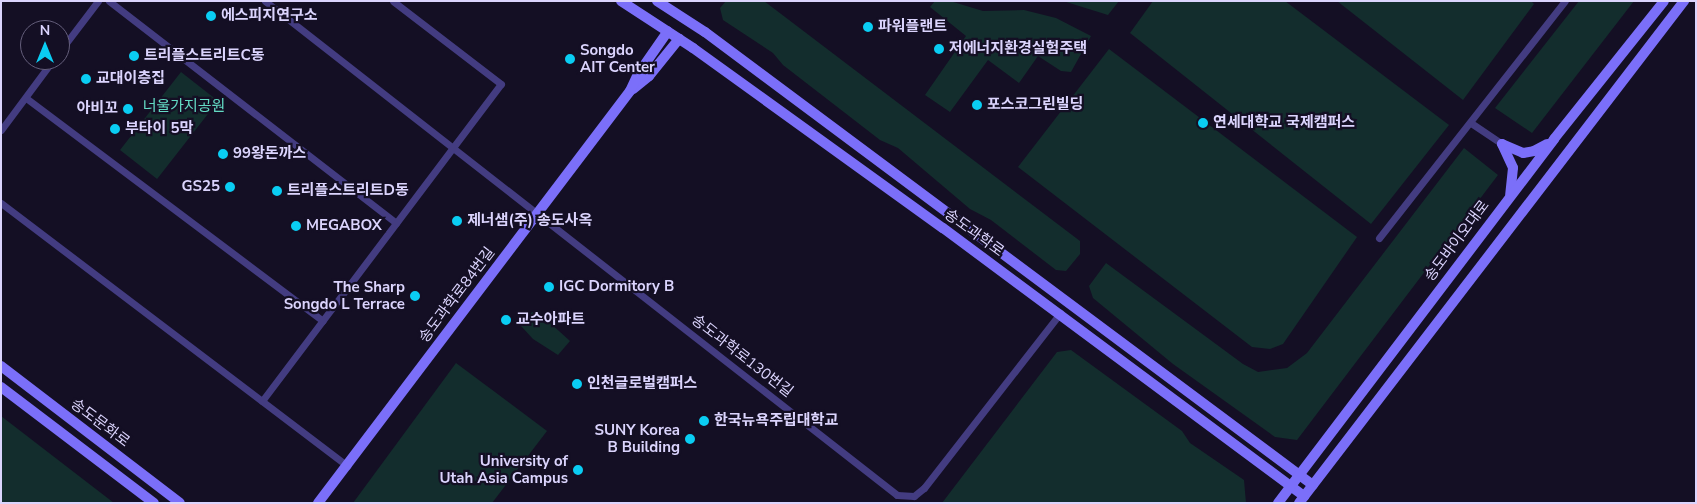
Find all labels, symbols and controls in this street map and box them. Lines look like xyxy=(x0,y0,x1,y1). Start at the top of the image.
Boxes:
place label: 에스피지연구소 xyxy=(221,7,318,25)
marker: 에스피지연구소 xyxy=(205,10,217,22)
place label: 파워플랜트 xyxy=(878,18,947,36)
north arrow xyxy=(20,20,70,70)
text: N xyxy=(40,21,50,40)
marker: 파워플랜트 xyxy=(862,21,874,33)
place label: 저에너지환경실험주택 xyxy=(949,40,1087,58)
place label: Songdo AIT Center xyxy=(580,41,655,76)
marker: 저에너지환경실험주택 xyxy=(933,43,945,55)
place label: 트리플스트리트C동 xyxy=(144,47,265,65)
marker: 트리플스트리트C동 xyxy=(128,50,140,62)
marker: Songdo AIT Center xyxy=(564,53,576,65)
place label: 교대이층집 xyxy=(96,70,165,88)
marker: 교대이층집 xyxy=(80,73,92,85)
place label: 포스코그린빌딩 xyxy=(987,96,1084,114)
park label: 너울가지공원 xyxy=(143,98,225,116)
marker: 포스코그린빌딩 xyxy=(971,99,983,111)
place label: 아비꼬 xyxy=(77,100,118,118)
marker: 아비꼬 xyxy=(122,103,134,115)
place label: 연세대학교 국제캠퍼스 xyxy=(1213,114,1355,132)
marker: 연세대학교 국제캠퍼스 xyxy=(1197,117,1209,129)
place label: 부타이 5막 xyxy=(125,120,193,138)
marker: 부타이 5막 xyxy=(109,123,121,135)
place label: 99왕돈까스 xyxy=(233,145,306,163)
marker: 99왕돈까스 xyxy=(217,148,229,160)
place label: GS25 xyxy=(181,178,220,196)
marker: GS25 xyxy=(224,181,236,193)
place label: 트리플스트리트D동 xyxy=(287,182,409,200)
marker: 트리플스트리트D동 xyxy=(271,185,283,197)
street label: 송도바이오대로 xyxy=(1421,197,1493,285)
street label: 송도과학로 xyxy=(941,205,1007,261)
place label: 제너샘(주) 송도사옥 xyxy=(467,212,592,230)
marker: 제너샘(주) 송도사옥 xyxy=(451,215,463,227)
place label: MEGABOX xyxy=(306,217,382,235)
marker: MEGABOX xyxy=(290,220,302,232)
street label: 송도과학로84번길 xyxy=(415,244,499,346)
place label: The Sharp Songdo L Terrace xyxy=(284,278,405,313)
place label: IGC Dormitory B xyxy=(559,278,674,296)
marker: IGC Dormitory B xyxy=(543,281,555,293)
marker: The Sharp Songdo L Terrace xyxy=(409,290,421,302)
place label: 교수아파트 xyxy=(516,311,585,329)
street label: 송도과학로130번길 xyxy=(688,311,796,401)
marker: 교수아파트 xyxy=(500,314,512,326)
place label: 인천글로벌캠퍼스 xyxy=(587,375,697,393)
marker: 인천글로벌캠퍼스 xyxy=(571,378,583,390)
street label: 송도문화로 xyxy=(67,395,133,451)
place label: 한국뉴욕주립대학교 xyxy=(714,412,838,430)
marker: 한국뉴욕주립대학교 xyxy=(698,415,710,427)
place label: SUNY Korea B Building xyxy=(594,421,680,456)
marker: SUNY Korea B Building xyxy=(684,433,696,445)
place label: University of Utah Asia Campus xyxy=(439,452,568,487)
marker: University of Utah Asia Campus xyxy=(572,464,584,476)

